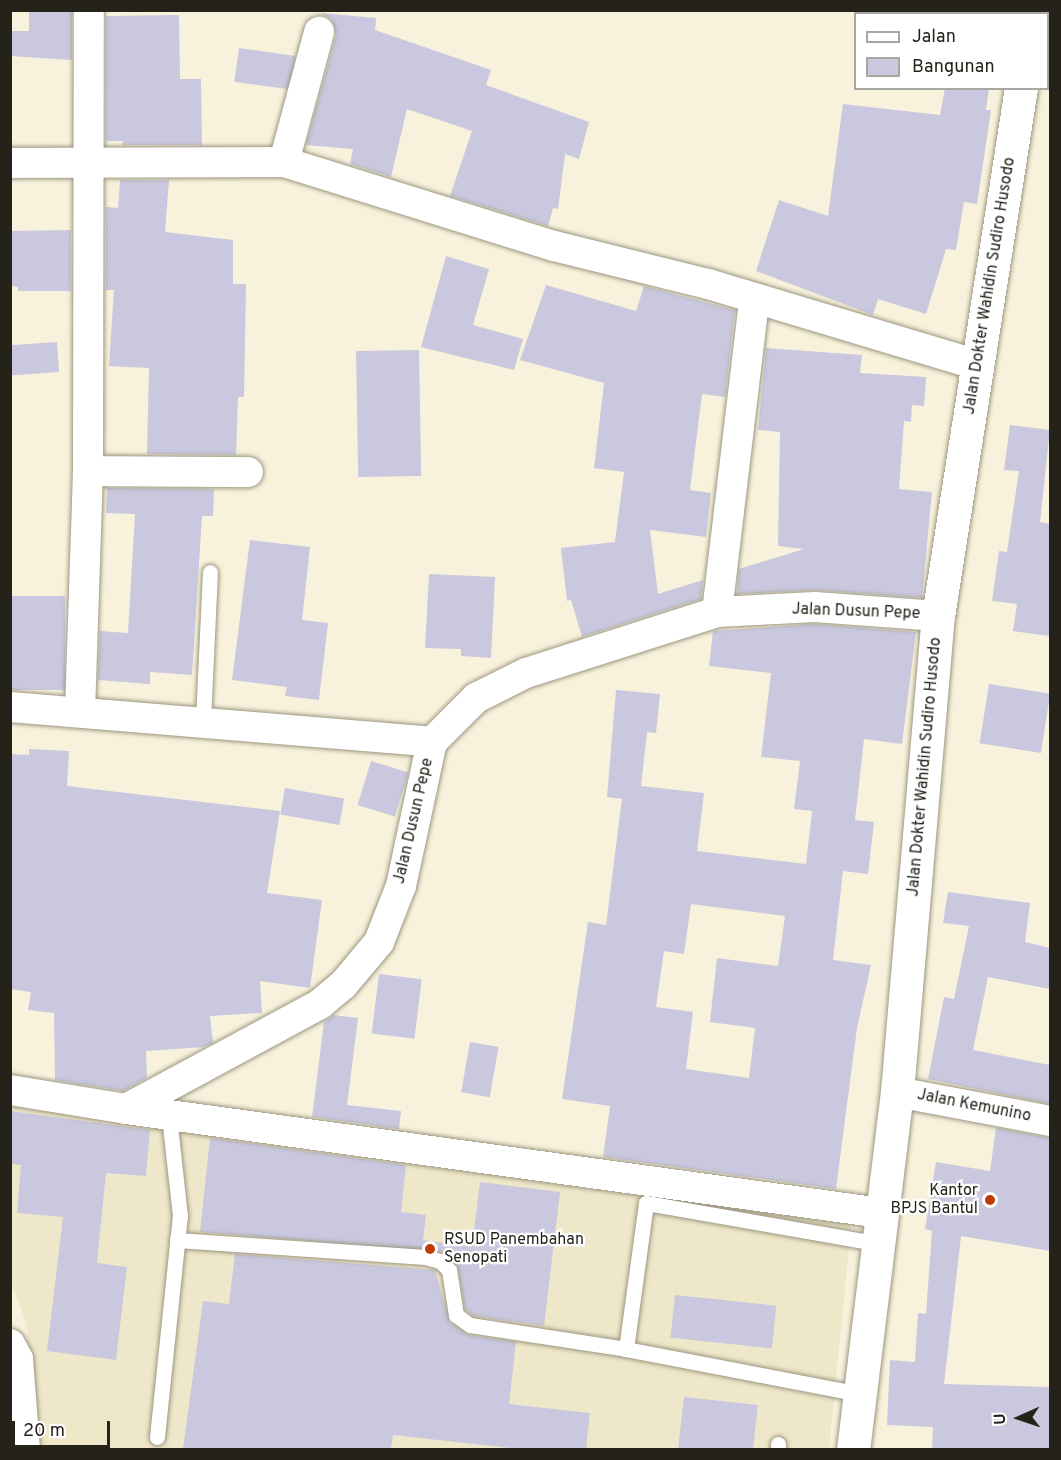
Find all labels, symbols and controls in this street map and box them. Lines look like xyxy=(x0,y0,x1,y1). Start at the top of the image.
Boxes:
legend xyxy=(854,12,1049,90)
text: Jalan xyxy=(912,26,956,49)
text: Bangunan xyxy=(912,56,995,79)
street label: Jalan Dokter Wahidin Sudiro Husodo xyxy=(960,156,1020,416)
street label: Jalan Dusun Pepe xyxy=(791,600,921,624)
street label: Jalan Dokter Wahidin Sudiro Husodo xyxy=(904,636,946,898)
street label: Jalan Dusun Pepe xyxy=(390,756,438,886)
street label: Jalan Kemunino xyxy=(915,1086,1033,1126)
place label: Kantor BPJS Bantul xyxy=(891,1181,978,1219)
marker: Kantor BPJS Bantul xyxy=(983,1193,997,1207)
place label: RSUD Panembahan Senopati xyxy=(444,1230,584,1268)
marker: RSUD Panembahan Senopati xyxy=(421,1240,439,1258)
north arrow xyxy=(989,1388,1049,1448)
scale bar xyxy=(15,1409,112,1447)
text: U xyxy=(991,1413,1011,1425)
text: 20 m xyxy=(23,1420,65,1443)

